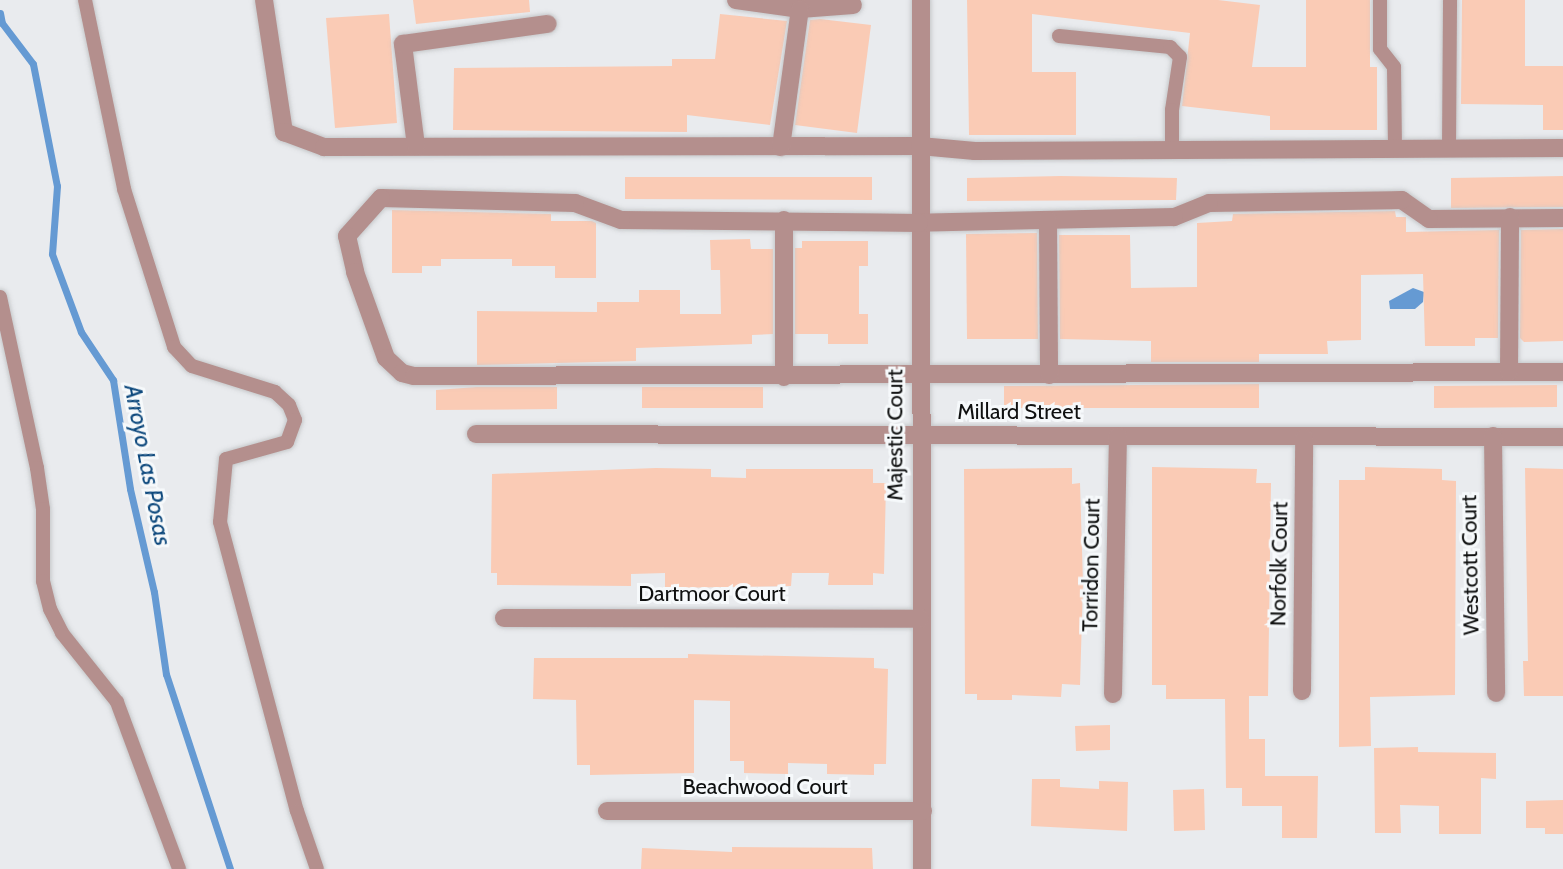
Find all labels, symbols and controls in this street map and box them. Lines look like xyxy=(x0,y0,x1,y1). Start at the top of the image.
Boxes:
street label: Majestic Court xyxy=(882,369,908,501)
water label: Arroyo Las Posas xyxy=(118,382,178,548)
street label: Millard Street xyxy=(957,399,1081,425)
street label: Westcott Court xyxy=(1456,495,1484,635)
street label: Torridon Court xyxy=(1077,498,1105,632)
street label: Norfolk Court xyxy=(1265,501,1293,627)
street label: Dartmoor Court xyxy=(638,581,786,607)
street label: Beachwood Court xyxy=(682,774,848,800)

